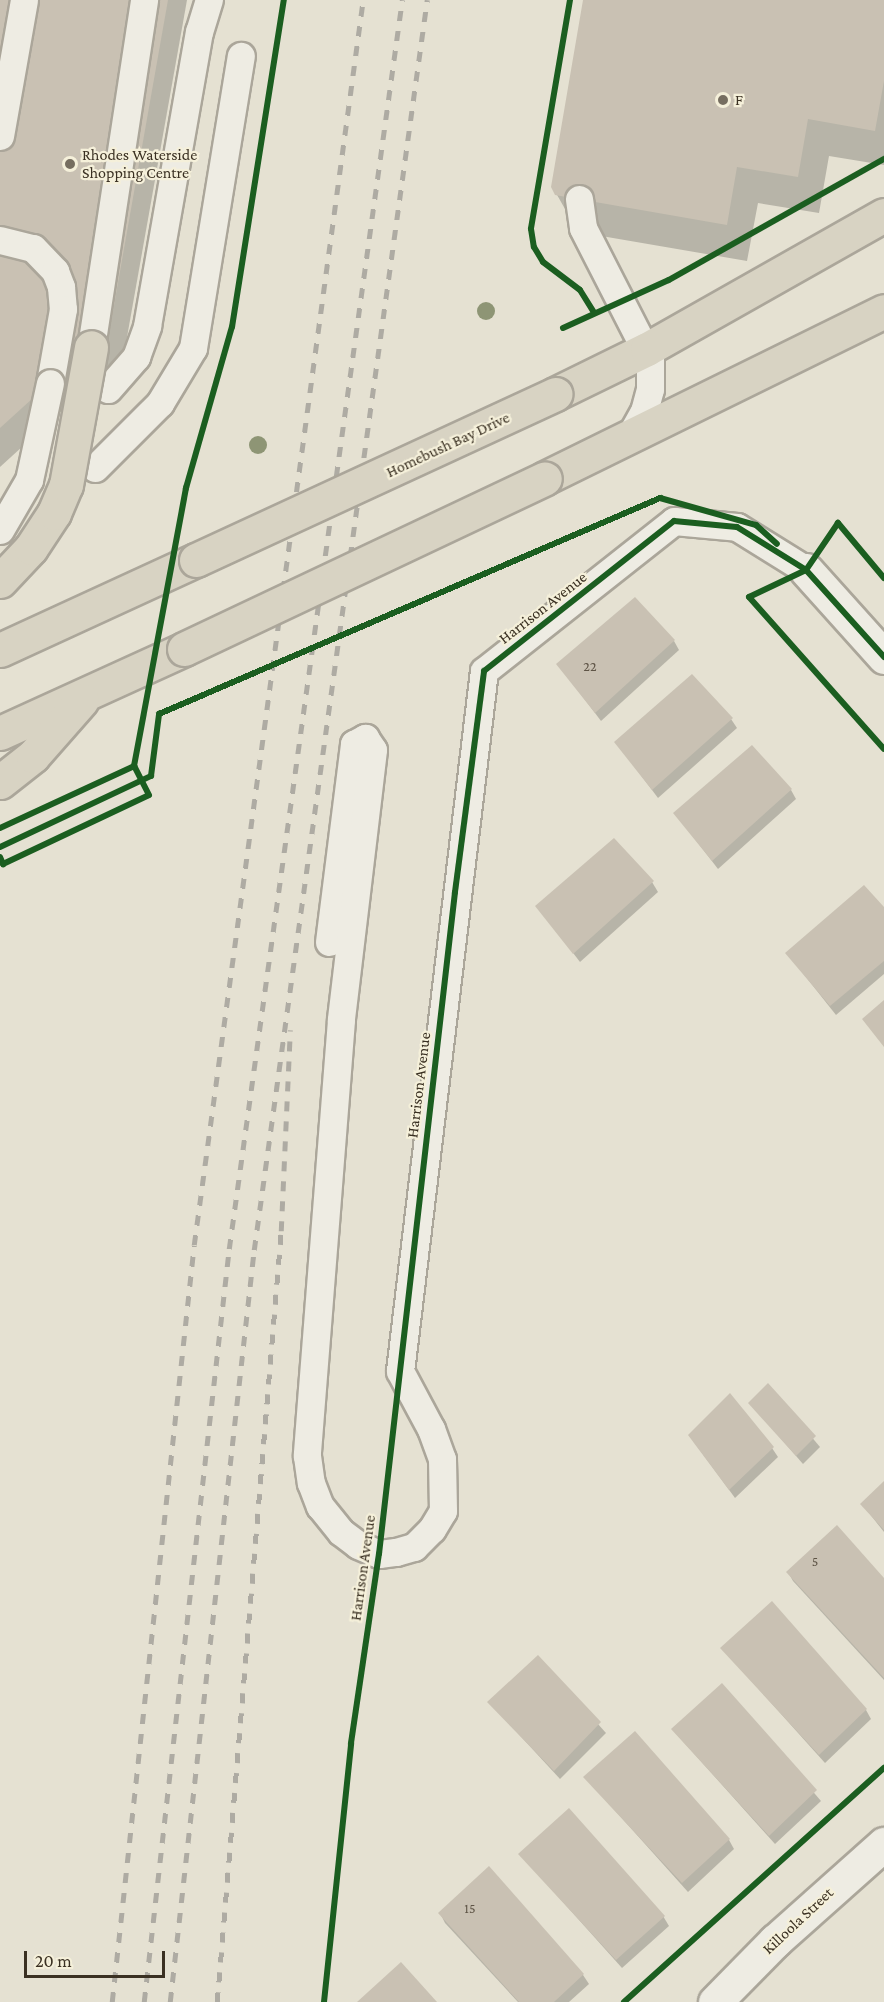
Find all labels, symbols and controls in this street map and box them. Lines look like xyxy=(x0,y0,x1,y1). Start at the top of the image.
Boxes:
place label: F xyxy=(735,90,743,110)
marker: F xyxy=(716,93,730,107)
place label: Rhodes Waterside Shopping Centre xyxy=(82,145,197,183)
marker: Rhodes Waterside Shopping Centre xyxy=(63,157,77,171)
street label: Homebush Bay Drive xyxy=(383,408,513,482)
street label: Harrison Avenue xyxy=(495,568,591,648)
house number: 22 xyxy=(583,658,597,674)
street label: Harrison Avenue xyxy=(403,1031,435,1139)
street label: Harrison Avenue xyxy=(346,1514,380,1622)
house number: 5 xyxy=(812,1553,818,1569)
street label: Killoola Street xyxy=(759,1883,837,1959)
house number: 15 xyxy=(464,1900,476,1916)
scale bar xyxy=(27,1939,168,1977)
text: 20 m xyxy=(35,1951,72,1971)

